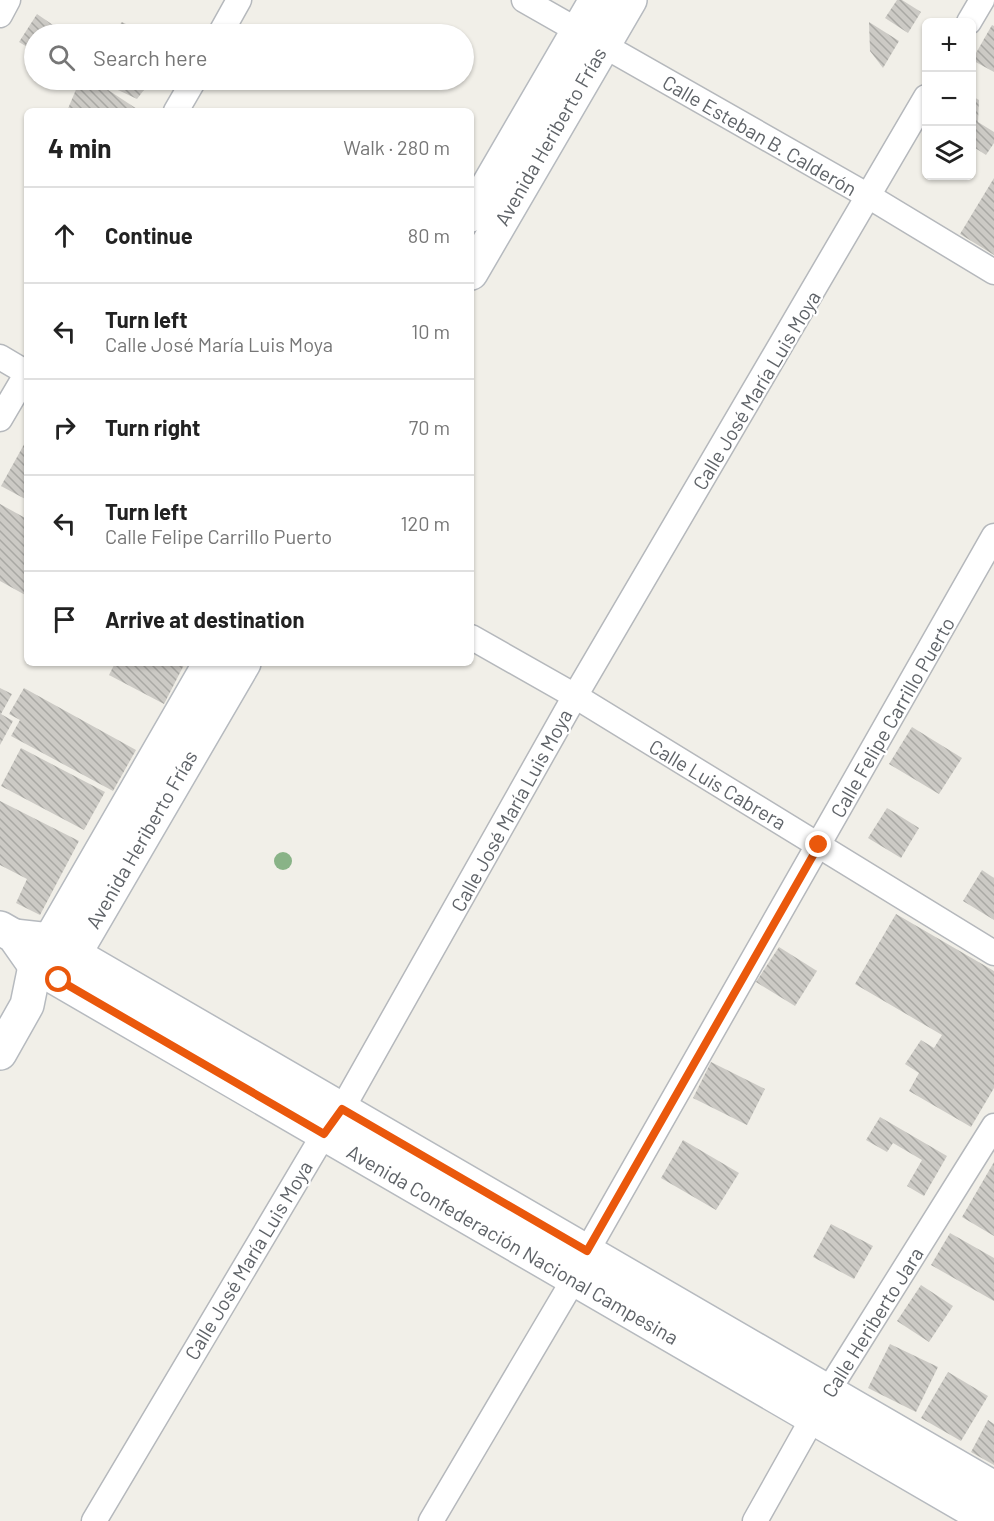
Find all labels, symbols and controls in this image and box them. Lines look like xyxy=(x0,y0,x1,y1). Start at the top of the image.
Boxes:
map controls xyxy=(922,18,976,180)
button: + xyxy=(922,18,976,72)
search box xyxy=(24,24,474,90)
icon: search xyxy=(45,41,78,74)
street label: Avenida Heriberto Frías xyxy=(489,43,611,229)
text: Search here xyxy=(93,44,207,70)
street label: Calle Esteban B. Calderón xyxy=(659,70,861,200)
button: − xyxy=(922,72,976,126)
button: layers xyxy=(922,126,976,180)
text: 4 min xyxy=(48,132,112,163)
text: Walk · 280 m xyxy=(343,135,450,159)
icon: ahead xyxy=(48,219,81,252)
text: Continue xyxy=(105,222,193,248)
text: 80 m xyxy=(408,223,450,247)
street label: Calle José María Luis Moya xyxy=(687,286,825,494)
text: Turn left xyxy=(105,306,188,332)
icon: left xyxy=(48,315,81,348)
text: 10 m xyxy=(411,319,450,343)
text: Calle José María Luis Moya xyxy=(105,332,333,356)
icon: right xyxy=(48,411,81,444)
text: Turn right xyxy=(105,414,200,440)
text: 70 m xyxy=(409,415,450,439)
text: Turn left xyxy=(105,498,188,524)
icon: left xyxy=(48,507,81,540)
text: 120 m xyxy=(400,511,450,535)
text: Calle Felipe Carrillo Puerto xyxy=(105,524,332,548)
icon: arrive xyxy=(48,603,81,636)
text: Arrive at destination xyxy=(105,606,304,632)
street label: Calle Felipe Carrillo Puerto xyxy=(825,613,959,821)
street label: Calle José María Luis Moya xyxy=(445,705,577,915)
street label: Calle Luis Cabrera xyxy=(645,734,791,834)
street label: Avenida Heriberto Frías xyxy=(80,746,202,932)
route end xyxy=(805,831,831,857)
route start xyxy=(45,966,71,992)
street label: Avenida Confederación Nacional Campesina xyxy=(343,1139,683,1349)
street label: Calle José María Luis Moya xyxy=(179,1156,317,1364)
street label: Calle Heriberto Jara xyxy=(816,1243,928,1401)

